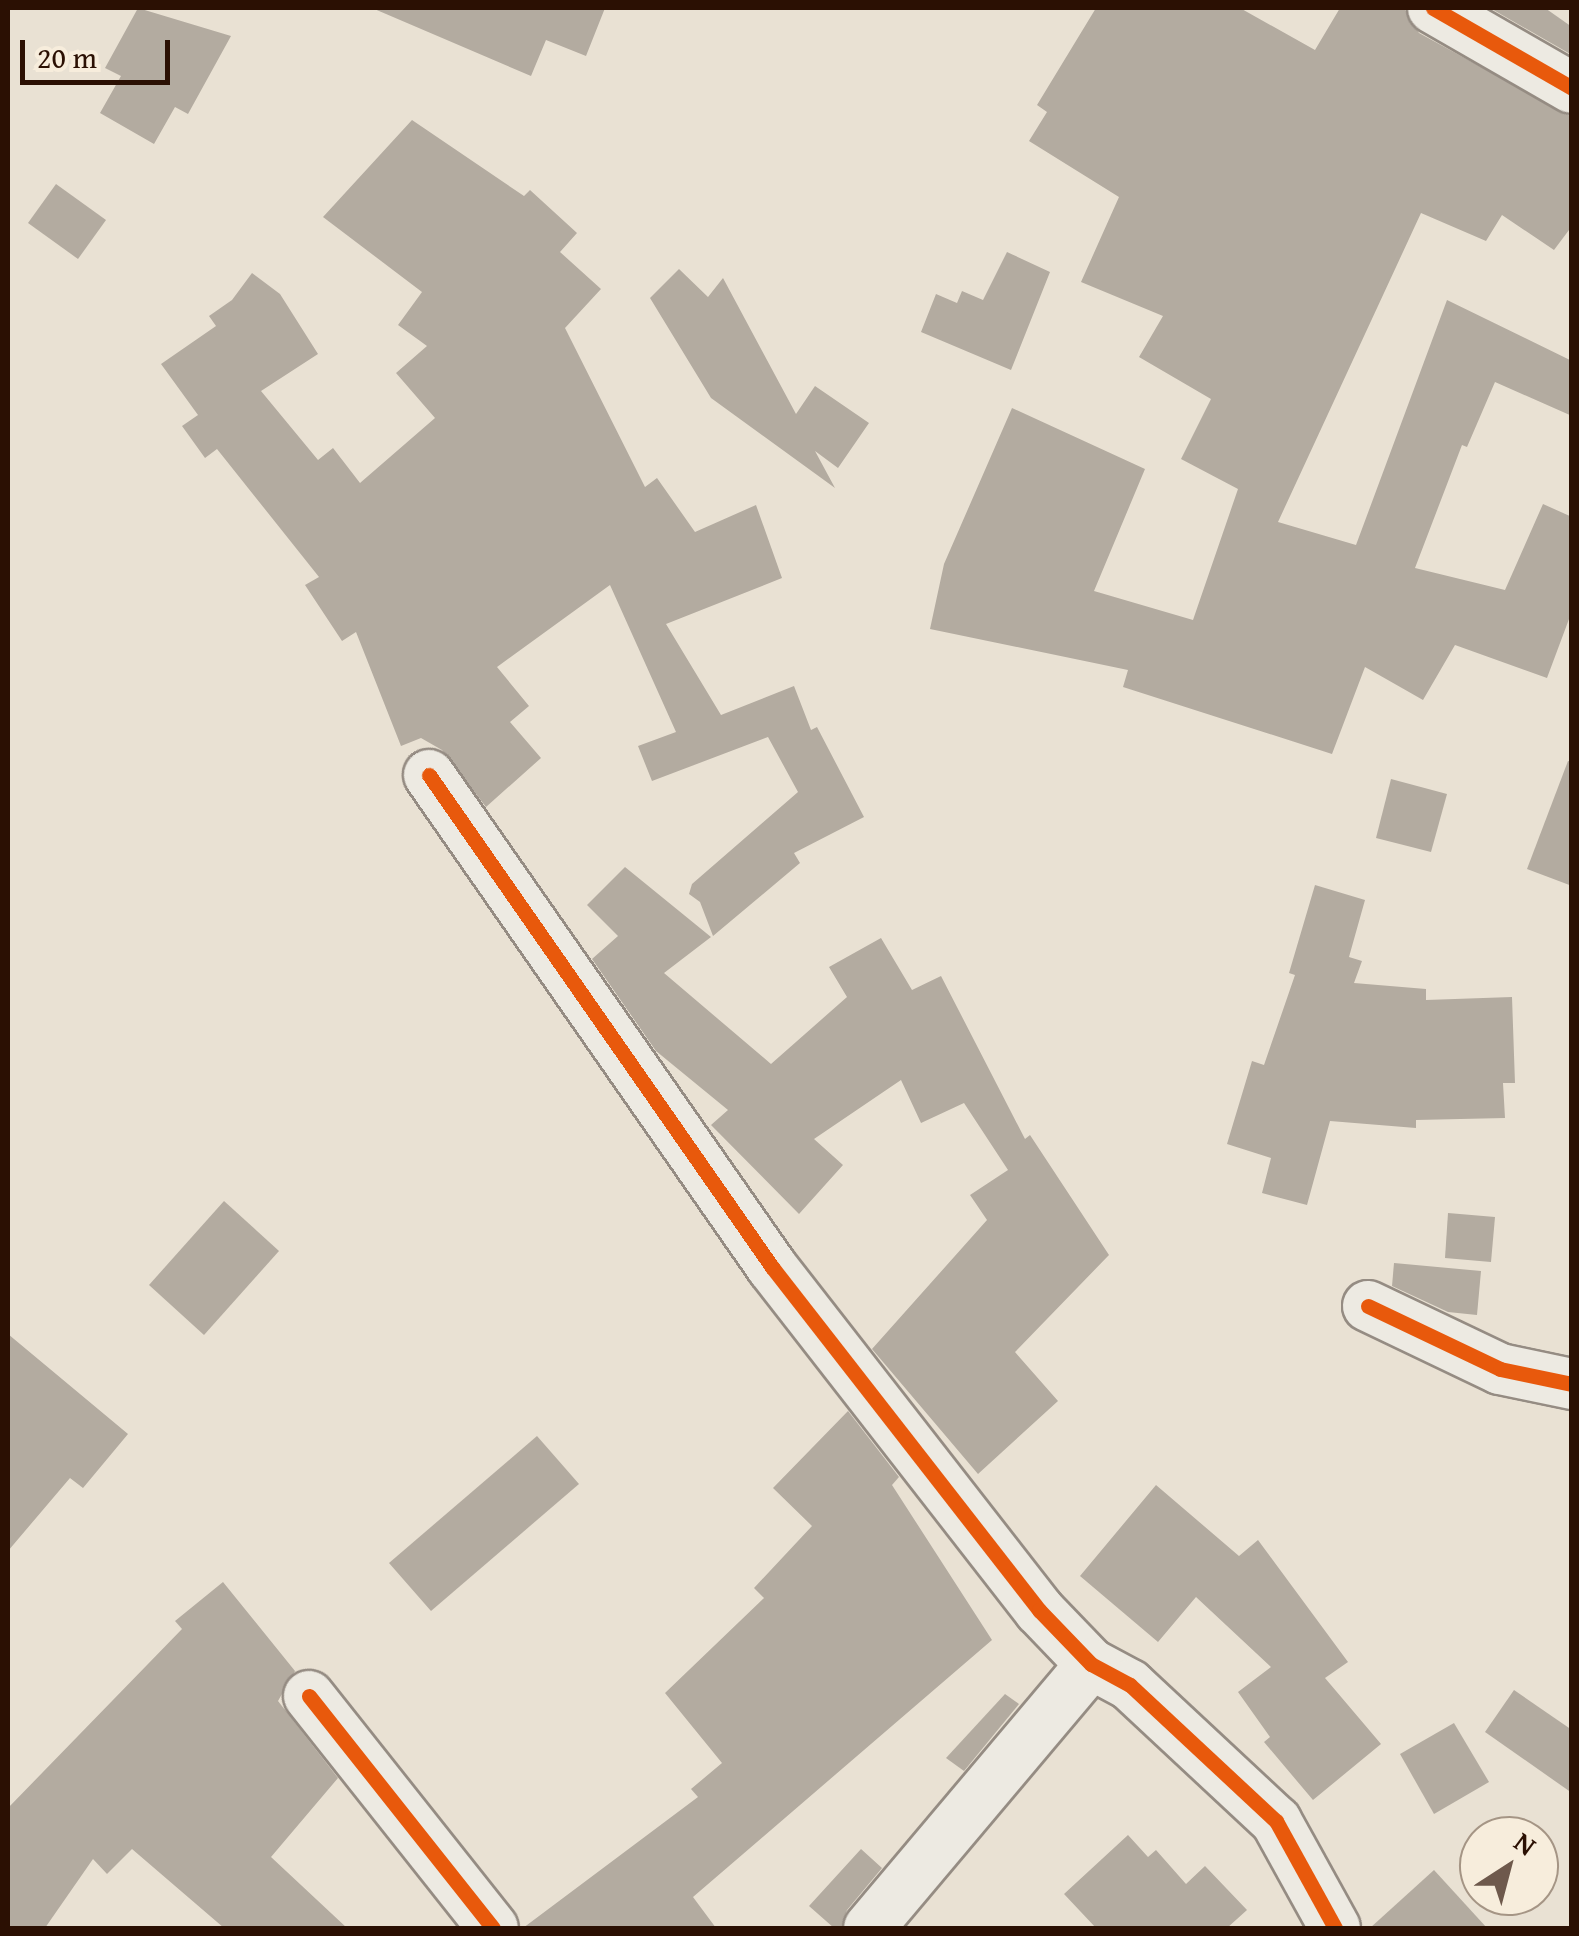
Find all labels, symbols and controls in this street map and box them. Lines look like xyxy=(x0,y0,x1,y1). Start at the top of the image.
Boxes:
scale bar xyxy=(25,20,175,82)
text: 20 m xyxy=(37,35,97,79)
north arrow xyxy=(1459,1816,1559,1916)
text: N xyxy=(1506,1821,1545,1865)

